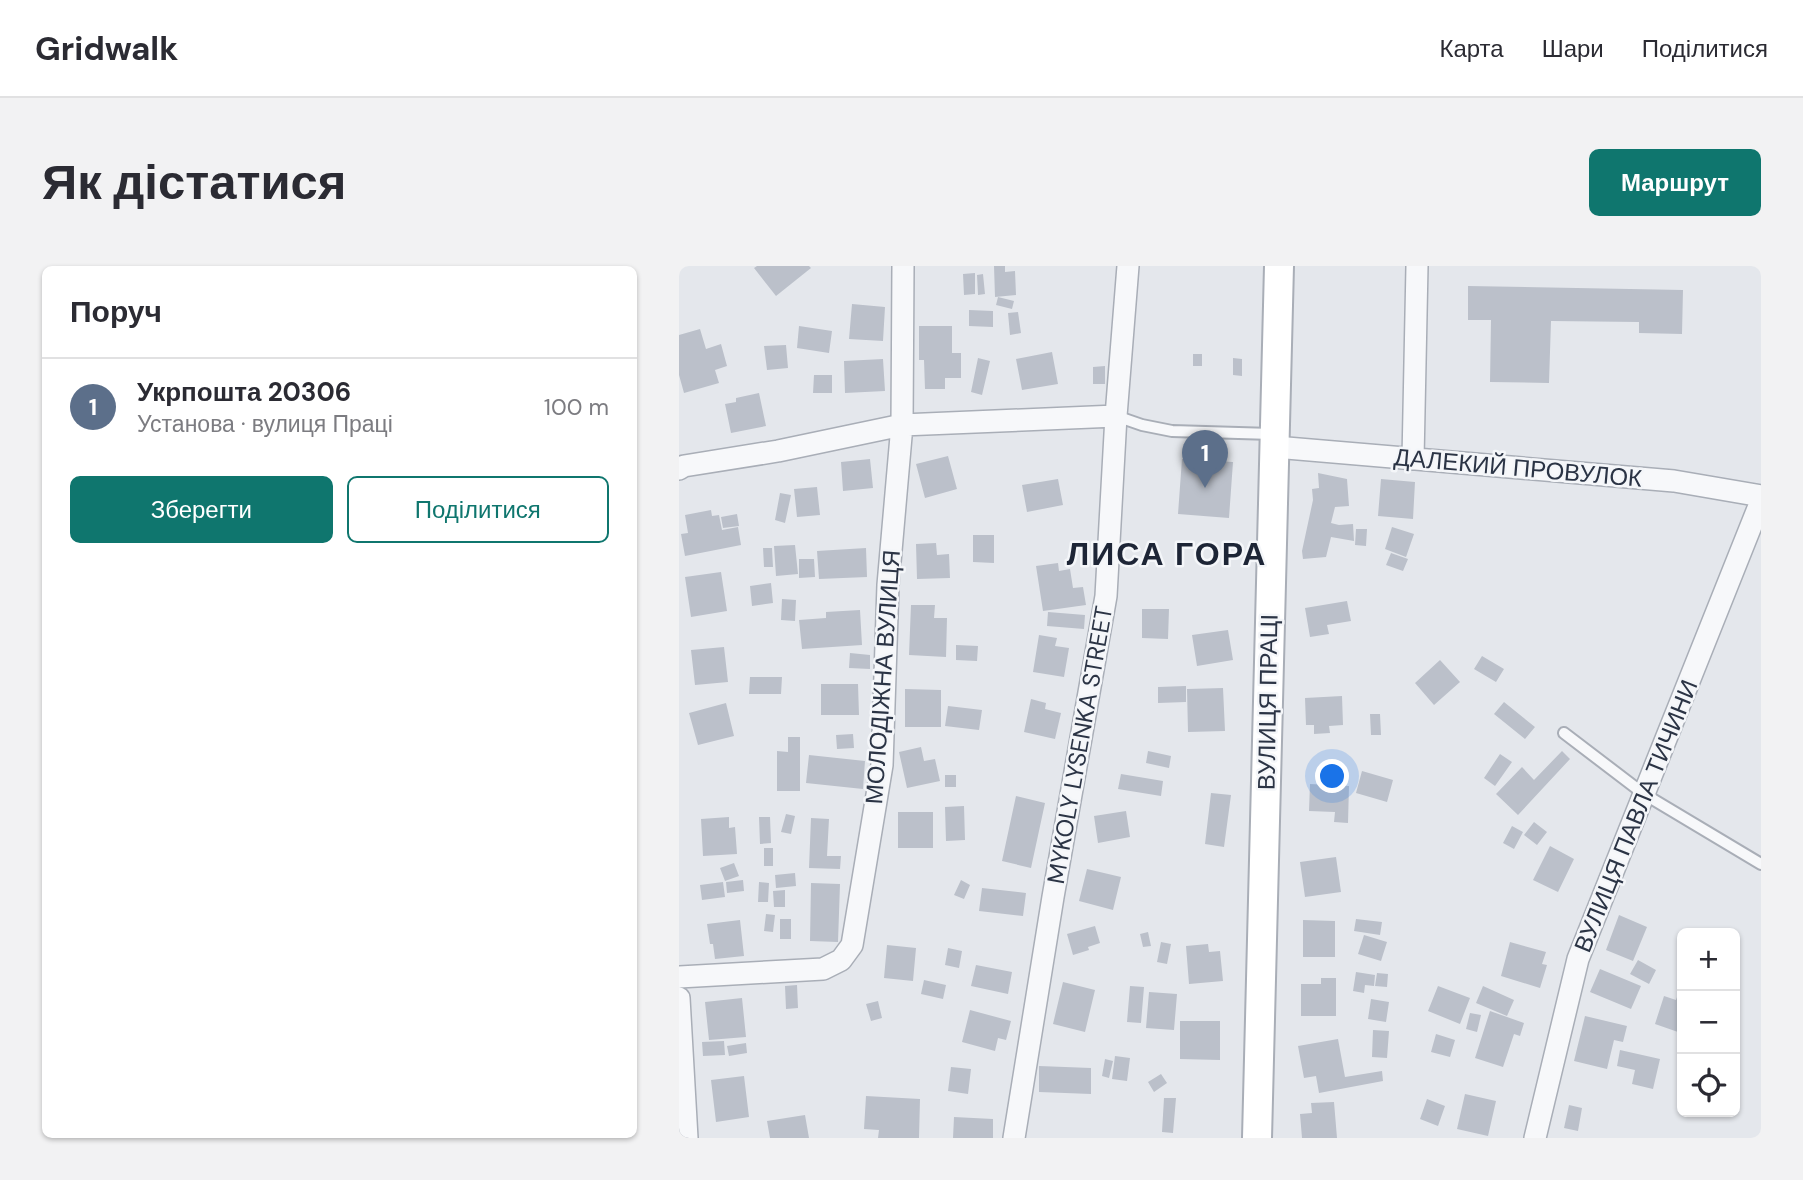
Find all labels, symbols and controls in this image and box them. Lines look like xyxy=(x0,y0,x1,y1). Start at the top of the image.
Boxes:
text: Gridwalk xyxy=(35,27,178,70)
text: Карта xyxy=(1439,33,1504,64)
text: Шари xyxy=(1542,33,1604,64)
text: Поділитися xyxy=(1642,33,1768,64)
button: Маршрут xyxy=(1589,149,1761,216)
text: Як дістатися xyxy=(42,150,346,214)
text: Поруч xyxy=(70,292,162,331)
text: Укрпошта 20306 xyxy=(137,375,351,409)
text: 1 xyxy=(89,392,97,422)
text: 100 m xyxy=(544,392,609,422)
text: Установа · вулиця Праці xyxy=(137,409,393,439)
pin: 1 xyxy=(1182,430,1228,488)
street label: ДАЛЕКИЙ ПРОВУЛОК xyxy=(1393,441,1643,494)
button: Зберегти xyxy=(70,476,333,543)
button: Поділитися xyxy=(347,476,609,543)
district label: ЛИСА ГОРА xyxy=(1067,533,1267,575)
street label: МОЛОДІЖНА ВУЛИЦЯ xyxy=(858,549,907,805)
street label: MYKOLY LYSENKA STREET xyxy=(1040,604,1119,886)
street label: ВУЛИЦЯ ПРАЦІ xyxy=(1250,614,1285,790)
street label: ВУЛИЦЯ ПАВЛА ТИЧИНИ xyxy=(1567,675,1704,957)
your location xyxy=(1315,759,1349,793)
map controls xyxy=(1677,928,1740,1117)
button: + xyxy=(1677,928,1740,991)
button: − xyxy=(1677,991,1740,1054)
button: locate xyxy=(1677,1054,1740,1117)

